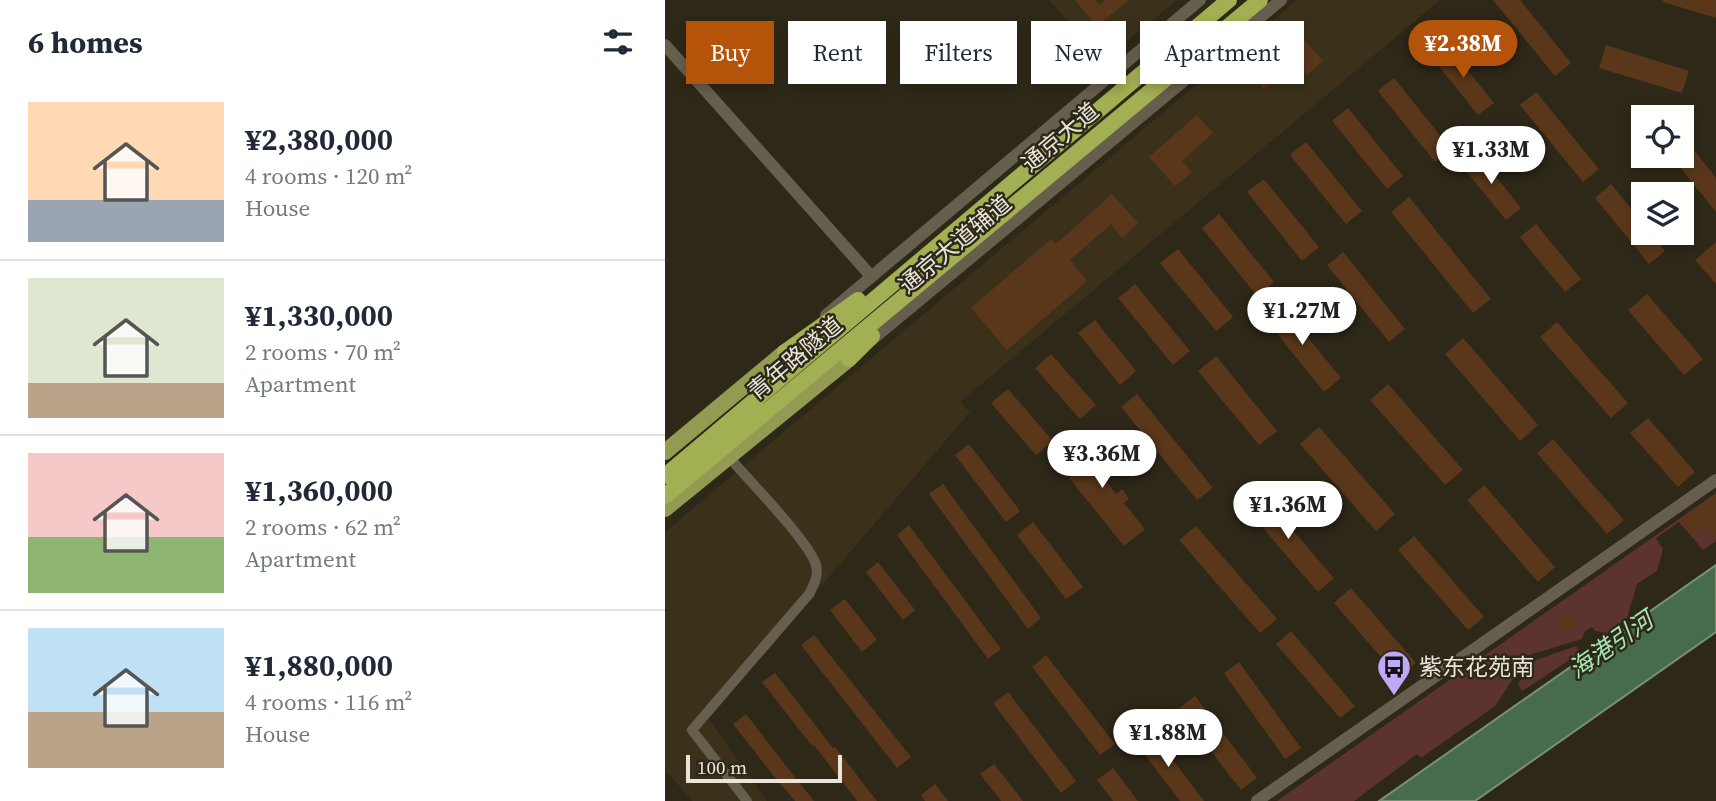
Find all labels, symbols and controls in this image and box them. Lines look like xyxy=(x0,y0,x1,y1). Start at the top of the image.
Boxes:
pin: ¥2.38M xyxy=(1406,20,1520,80)
chip: Buy xyxy=(686,21,774,84)
chip: Rent xyxy=(788,21,886,84)
chip: Filters xyxy=(900,21,1017,84)
chip: New xyxy=(1031,21,1126,84)
chip: Apartment xyxy=(1140,21,1304,84)
text: 6 homes xyxy=(28,22,143,63)
icon: filters xyxy=(599,23,637,61)
text: ¥2.38M xyxy=(1424,27,1502,59)
street label: 通京大道 xyxy=(1014,95,1106,179)
map controls xyxy=(1631,105,1694,245)
button: locate xyxy=(1631,105,1694,168)
text: ¥2,380,000 xyxy=(245,119,393,160)
pin: ¥1.33M xyxy=(1434,127,1548,186)
icon: home xyxy=(84,130,168,214)
text: ¥1.33M xyxy=(1452,133,1530,165)
text: 4 rooms · 120 m² xyxy=(245,160,412,192)
button: layers xyxy=(1631,182,1694,245)
street label: 通京大道辅道 xyxy=(892,187,1018,301)
text: House xyxy=(245,192,310,224)
pin: ¥1.27M xyxy=(1245,288,1359,347)
text: ¥1.27M xyxy=(1263,294,1341,326)
text: ¥1,330,000 xyxy=(245,295,393,336)
icon: home xyxy=(84,306,168,390)
street label: 青年路隧道 xyxy=(741,309,849,407)
text: 2 rooms · 70 m² xyxy=(245,336,401,368)
text: Apartment xyxy=(245,368,356,400)
pin: ¥3.36M xyxy=(1045,430,1159,490)
text: ¥3.36M xyxy=(1063,437,1141,469)
text: ¥1,360,000 xyxy=(245,470,393,511)
icon: home xyxy=(84,481,168,565)
pin: ¥1.36M xyxy=(1231,482,1345,541)
text: ¥1.36M xyxy=(1249,488,1327,520)
text: 2 rooms · 62 m² xyxy=(245,511,401,543)
text: Apartment xyxy=(245,543,356,575)
water label: 海港引河 xyxy=(1562,601,1663,686)
text: ¥1,880,000 xyxy=(245,645,393,686)
bus stop icon: 紫东花苑南 xyxy=(1375,648,1413,697)
place label: 紫东花苑南 xyxy=(1419,651,1534,683)
icon: home xyxy=(84,656,168,740)
text: 4 rooms · 116 m² xyxy=(245,686,412,718)
pin: ¥1.88M xyxy=(1111,710,1225,769)
text: ¥1.88M xyxy=(1129,716,1207,748)
text: House xyxy=(245,718,310,750)
scale bar xyxy=(686,752,842,784)
text: 100 m xyxy=(697,754,747,780)

